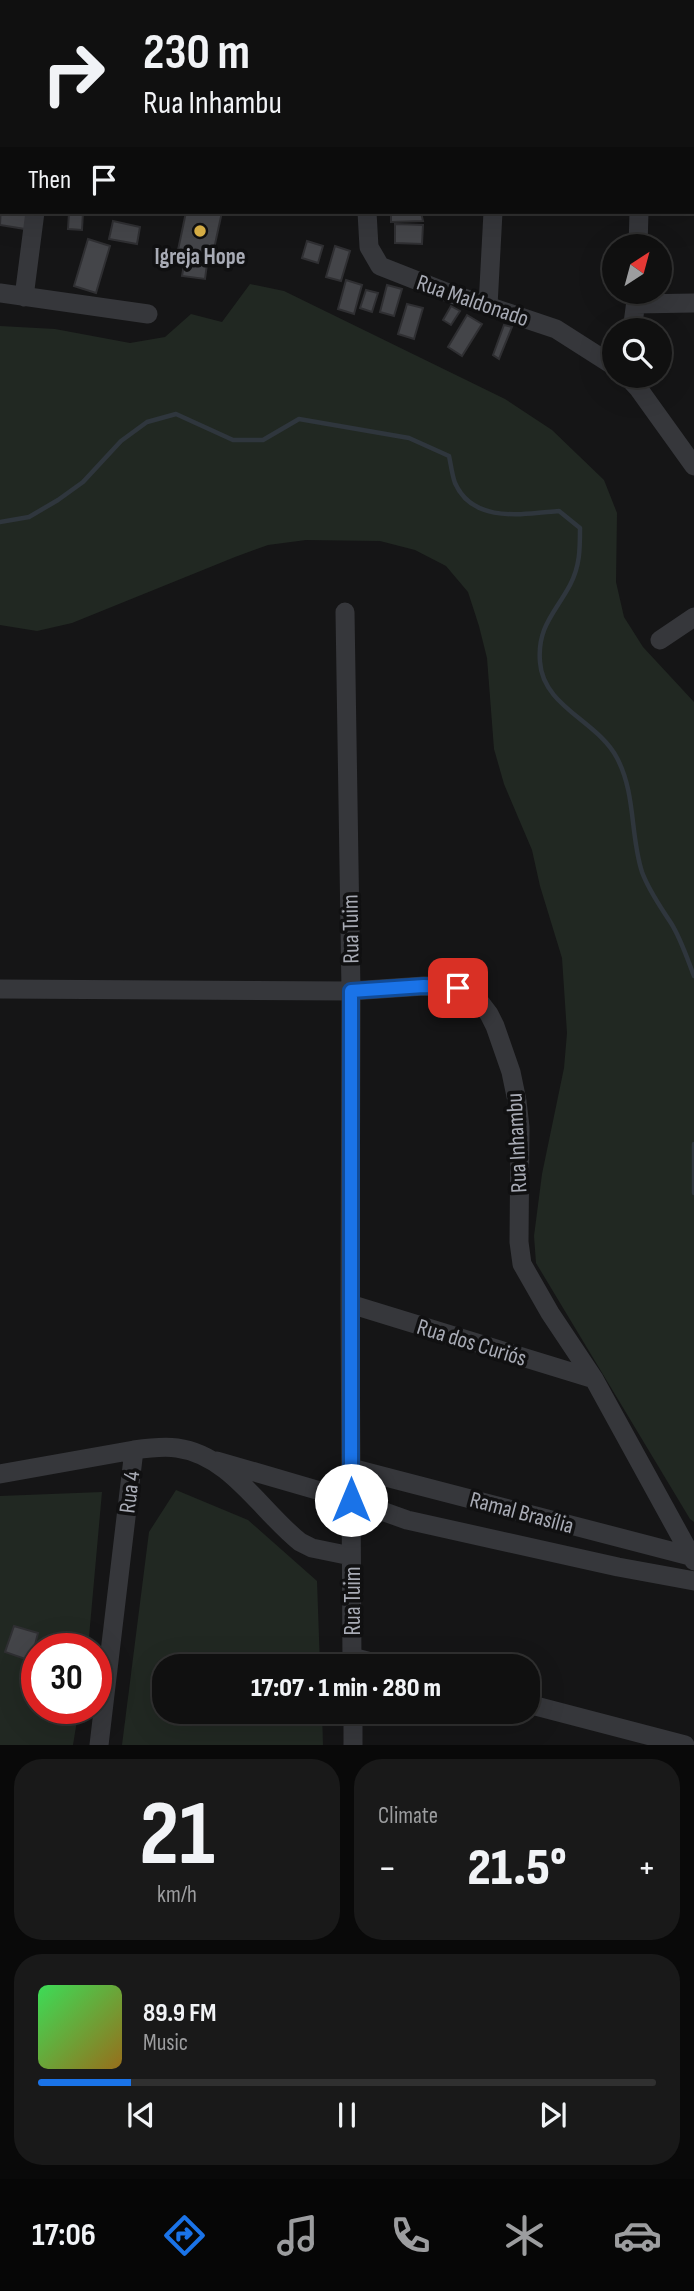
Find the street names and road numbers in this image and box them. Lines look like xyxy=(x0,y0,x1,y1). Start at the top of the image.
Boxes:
street label: Rua Maldonado xyxy=(413,269,532,333)
street label: Rua Tuim xyxy=(336,894,366,964)
street label: Rua Inhambu xyxy=(500,1092,534,1194)
street label: Rua dos Curiós xyxy=(414,1313,530,1373)
street label: Rua 4 xyxy=(114,1469,147,1515)
street label: Ramal Brasília xyxy=(467,1486,577,1540)
street label: Rua Tuim xyxy=(339,1566,367,1636)

